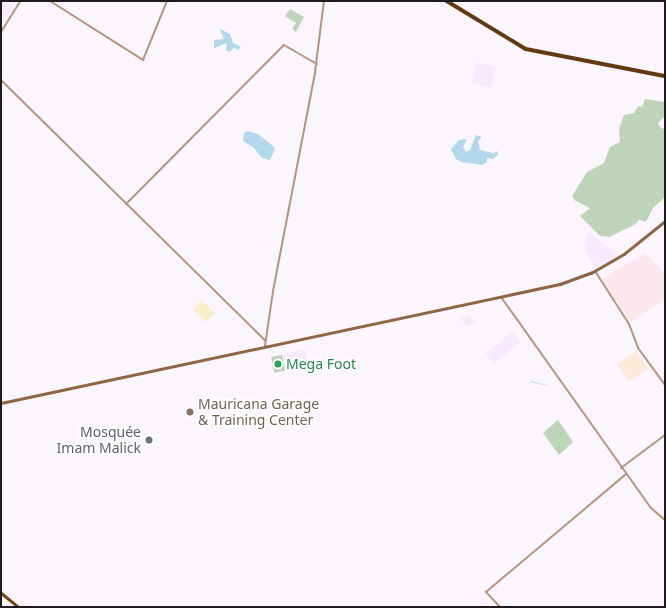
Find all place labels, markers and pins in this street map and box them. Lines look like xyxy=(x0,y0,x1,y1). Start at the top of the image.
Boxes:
place label: Mega Foot xyxy=(286,356,356,372)
marker: Mega Foot xyxy=(273,359,283,369)
place label: Mauricana Garage & Training Center xyxy=(198,396,319,428)
marker: Mauricana Garage & Training Center xyxy=(185,407,195,417)
place label: Mosquée Imam Malick xyxy=(57,424,141,456)
marker: Mosquée Imam Malick xyxy=(144,435,154,445)

